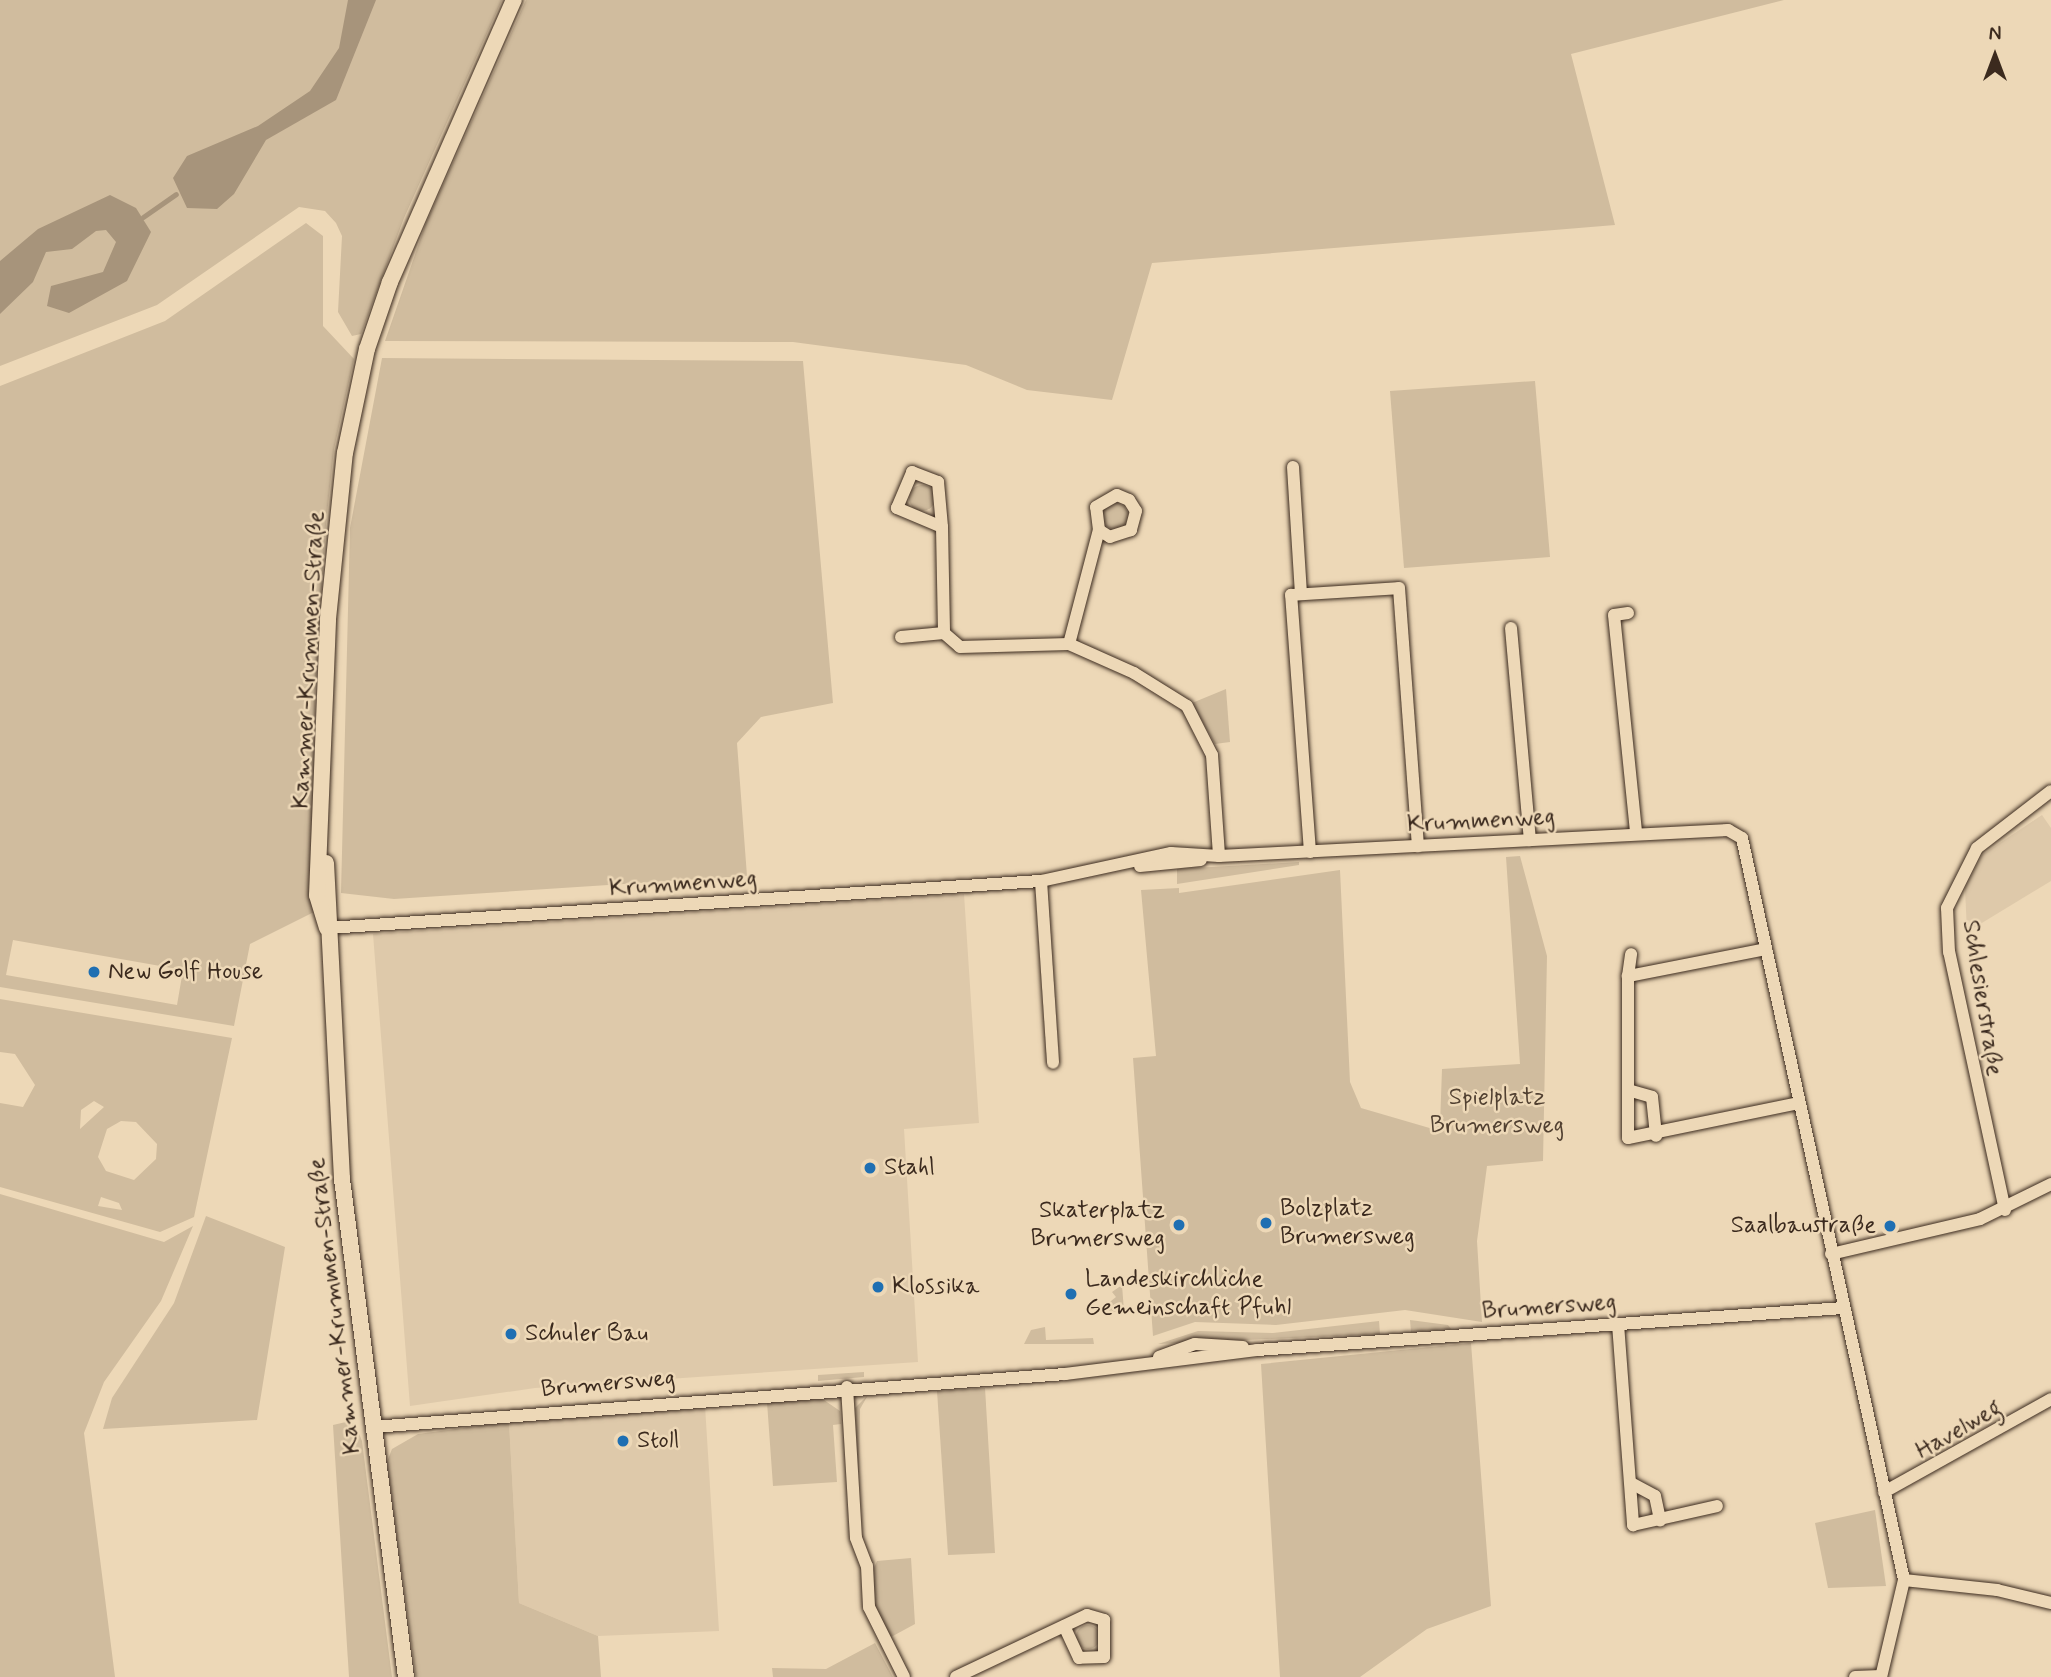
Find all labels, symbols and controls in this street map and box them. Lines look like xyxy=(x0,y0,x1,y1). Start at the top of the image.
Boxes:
north arrow xyxy=(1960,21,2030,91)
text: N xyxy=(1989,22,2001,47)
street label: Kammer-Krummen-Straße xyxy=(287,510,331,810)
street label: Krummenweg xyxy=(1406,803,1556,839)
street label: Krummenweg xyxy=(608,864,758,904)
street label: Schlesierstraße xyxy=(1955,918,2009,1078)
place label: New Golf House xyxy=(108,958,262,986)
marker: New Golf House xyxy=(86,964,102,980)
park label: Spielplatz Brumersweg xyxy=(1430,1084,1564,1140)
place label: Stahl xyxy=(884,1154,935,1182)
street label: Kammer-Krummen-Straße xyxy=(303,1156,367,1456)
marker: Stahl xyxy=(862,1160,878,1176)
place label: Bolzplatz Brumersweg xyxy=(1280,1195,1415,1251)
place label: Skaterplatz Brumersweg xyxy=(1030,1197,1165,1253)
place label: Saalbaustraße xyxy=(1731,1212,1876,1240)
marker: Bolzplatz Brumersweg xyxy=(1258,1215,1274,1231)
marker: Skaterplatz Brumersweg xyxy=(1171,1217,1187,1233)
marker: Saalbaustraße xyxy=(1882,1218,1898,1234)
place label: Landeskirchliche Gemeinschaft Pfuhl xyxy=(1085,1266,1290,1322)
place label: Klossika xyxy=(892,1273,979,1301)
marker: Klossika xyxy=(870,1279,886,1295)
marker: Landeskirchliche Gemeinschaft Pfuhl xyxy=(1063,1286,1079,1302)
street label: Brumersweg xyxy=(1481,1288,1617,1326)
place label: Schuler Bau xyxy=(525,1320,643,1348)
marker: Schuler Bau xyxy=(503,1326,519,1342)
street label: Brumersweg xyxy=(540,1364,676,1404)
street label: Havelweg xyxy=(1911,1394,2007,1466)
place label: Stoll xyxy=(637,1427,680,1455)
marker: Stoll xyxy=(615,1433,631,1449)

